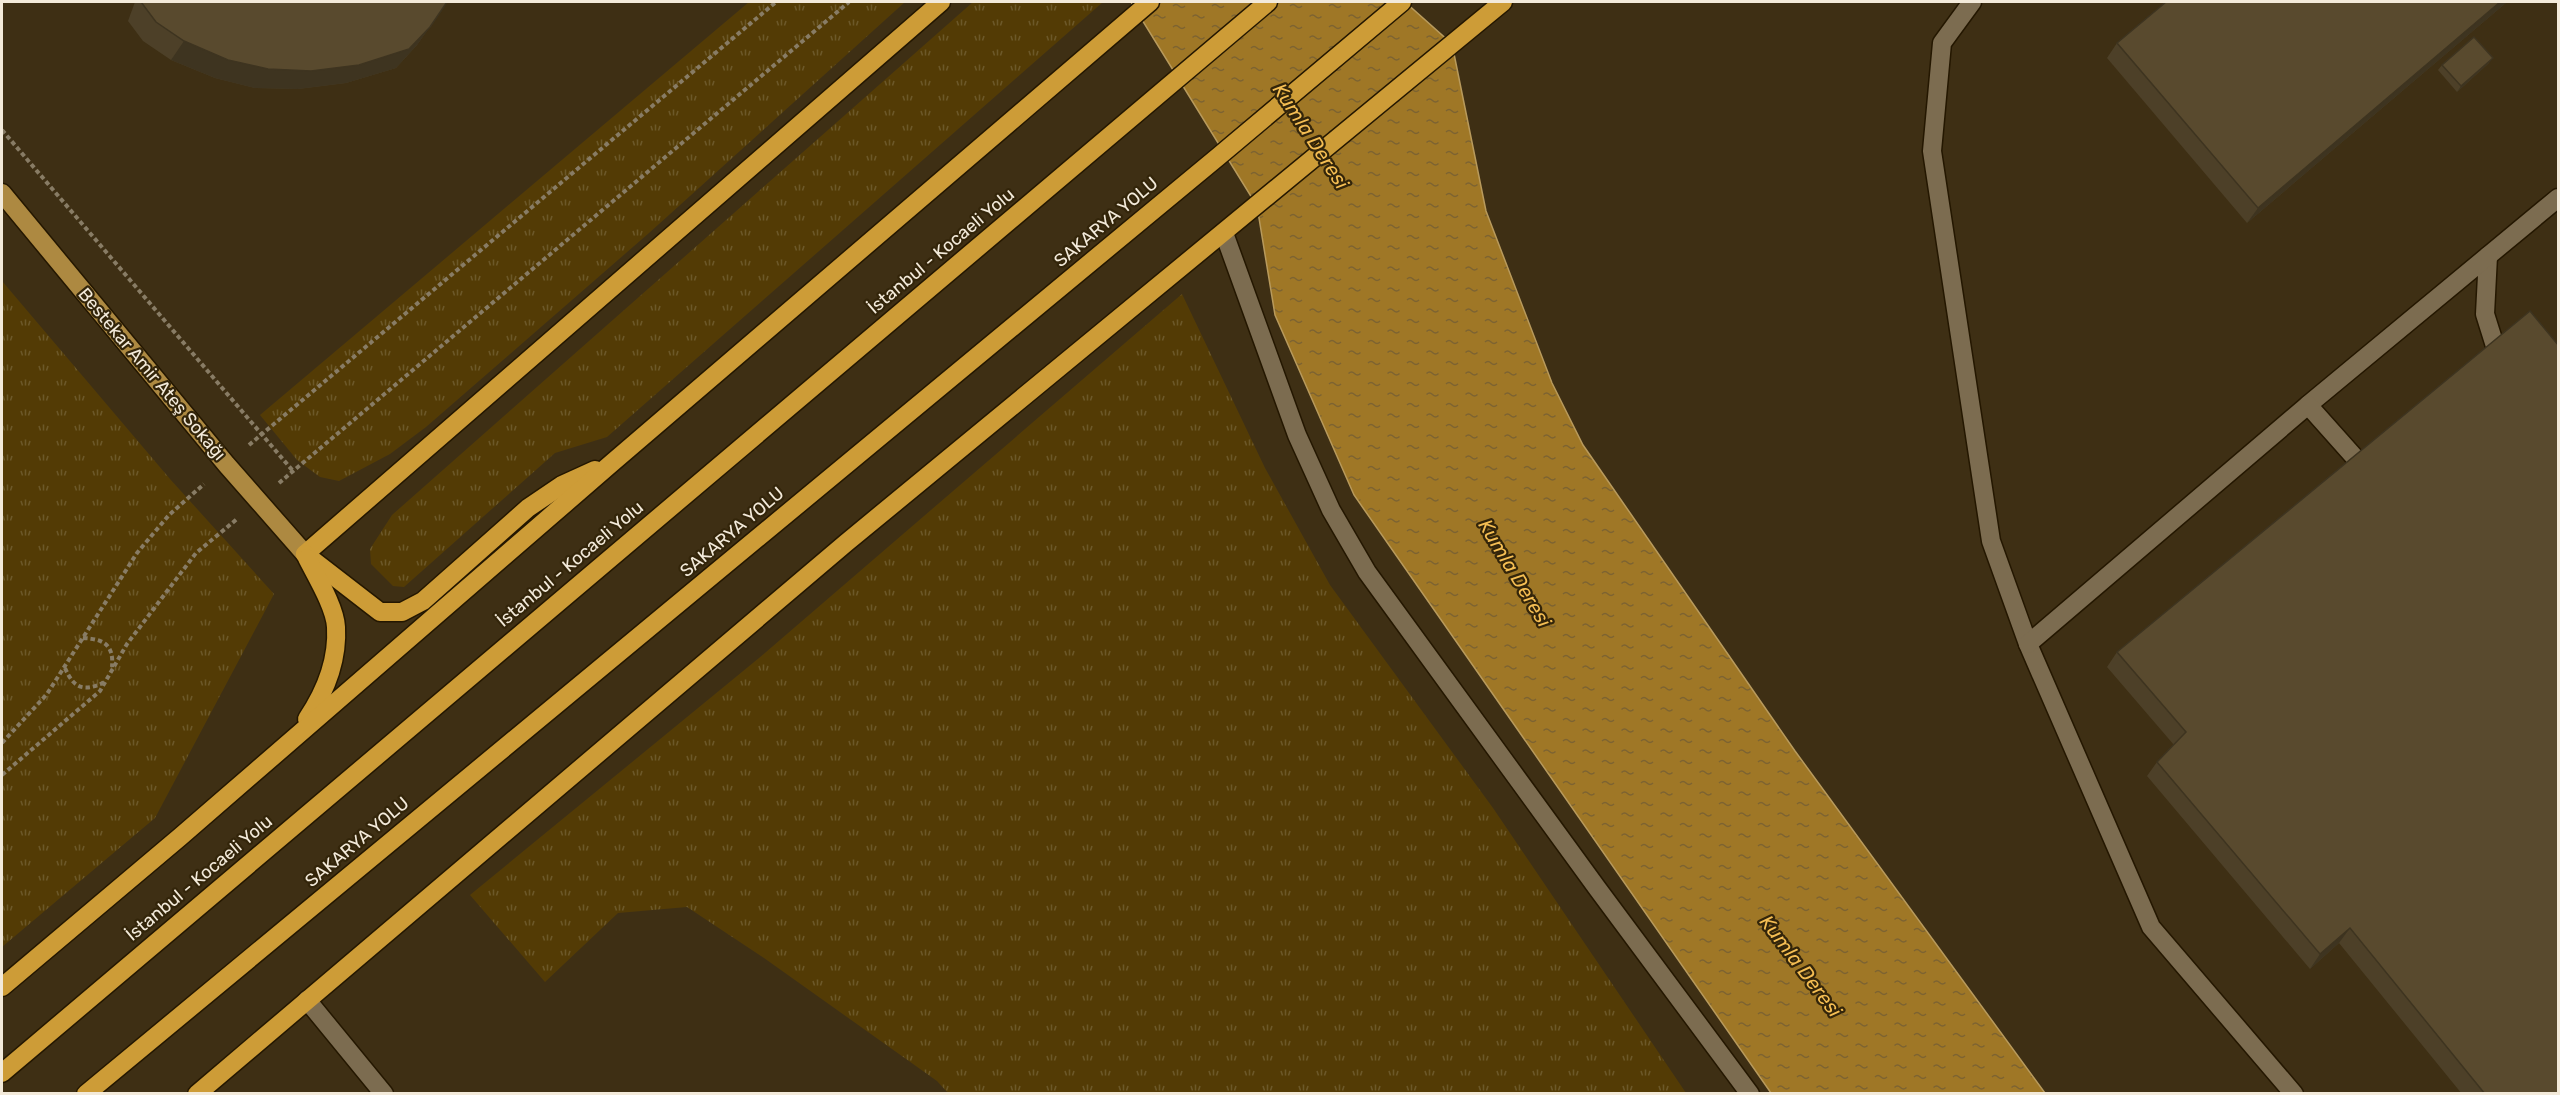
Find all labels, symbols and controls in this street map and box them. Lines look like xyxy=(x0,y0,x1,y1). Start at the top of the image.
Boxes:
water label: Kumla Deresi xyxy=(1268,79,1355,194)
street label: SAKARYA YOLU xyxy=(1050,172,1162,272)
street label: İstanbul - Kocaeli Yolu xyxy=(863,183,1019,319)
street label: Bestekar Amir Ateş Sokağı xyxy=(73,283,231,465)
street label: SAKARYA YOLU xyxy=(676,482,788,582)
street label: İstanbul - Kocaeli Yolu xyxy=(492,496,648,632)
water label: Kumla Deresi xyxy=(1473,515,1557,632)
street label: SAKARYA YOLU xyxy=(301,792,413,892)
street label: İstanbul - Kocaeli Yolu xyxy=(121,810,277,946)
water label: Kumla Deresi xyxy=(1755,910,1848,1023)

